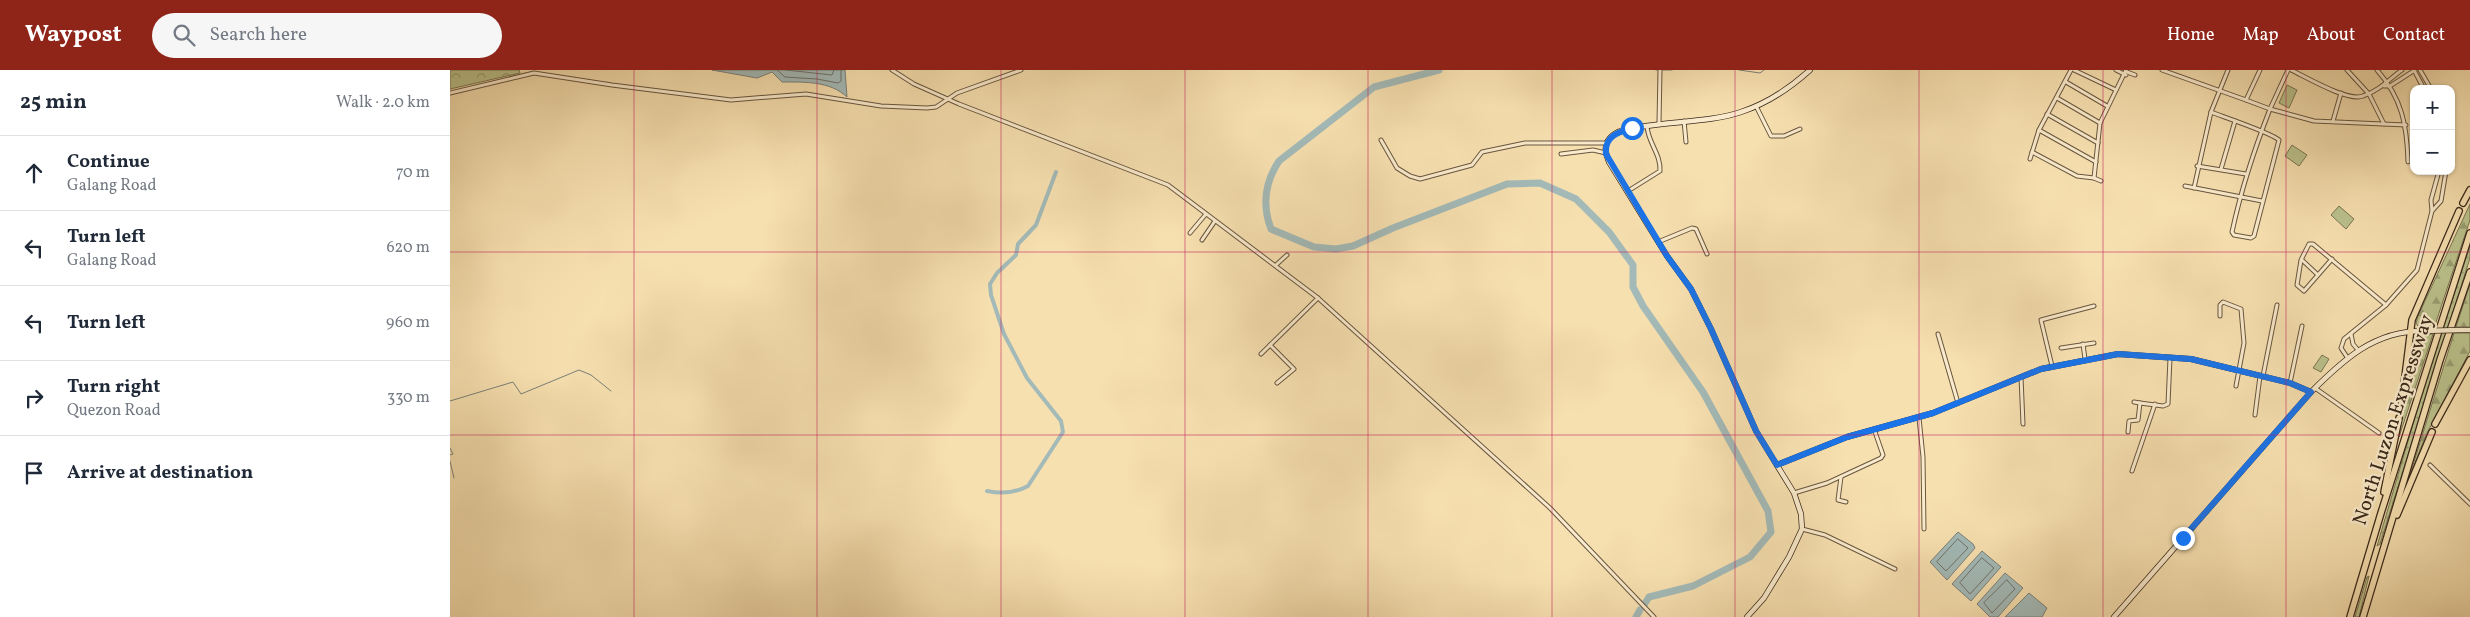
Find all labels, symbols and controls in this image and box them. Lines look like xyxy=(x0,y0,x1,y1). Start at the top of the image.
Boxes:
search box xyxy=(152,13,502,58)
text: Waypost xyxy=(25,18,122,52)
icon: search xyxy=(170,21,198,49)
text: Search here xyxy=(210,22,307,48)
text: Home xyxy=(2167,23,2215,48)
text: Map xyxy=(2243,23,2279,48)
text: About xyxy=(2307,23,2355,48)
text: Contact xyxy=(2383,23,2445,48)
map controls xyxy=(2410,85,2455,175)
button: + xyxy=(2410,85,2455,130)
text: 25 min xyxy=(20,88,87,117)
text: Walk · 2.0 km xyxy=(336,92,430,114)
route start xyxy=(1621,117,1644,140)
button: − xyxy=(2410,130,2455,175)
text: Continue xyxy=(67,149,150,175)
icon: ahead xyxy=(20,159,48,187)
text: 70 m xyxy=(396,162,430,184)
text: Galang Road xyxy=(67,175,156,197)
text: Turn left xyxy=(67,224,146,250)
icon: left xyxy=(20,234,48,262)
text: 620 m xyxy=(386,237,430,259)
text: Galang Road xyxy=(67,250,156,272)
icon: left xyxy=(20,309,48,337)
text: Turn left xyxy=(67,310,146,336)
street label: North Luzon Expressway xyxy=(2347,311,2441,529)
text: 960 m xyxy=(386,312,430,334)
text: Turn right xyxy=(67,374,160,400)
icon: right xyxy=(20,384,48,412)
text: 330 m xyxy=(387,387,430,409)
text: Quezon Road xyxy=(67,400,161,422)
icon: arrive xyxy=(20,459,48,487)
text: Arrive at destination xyxy=(67,460,253,486)
route end xyxy=(2172,527,2195,550)

